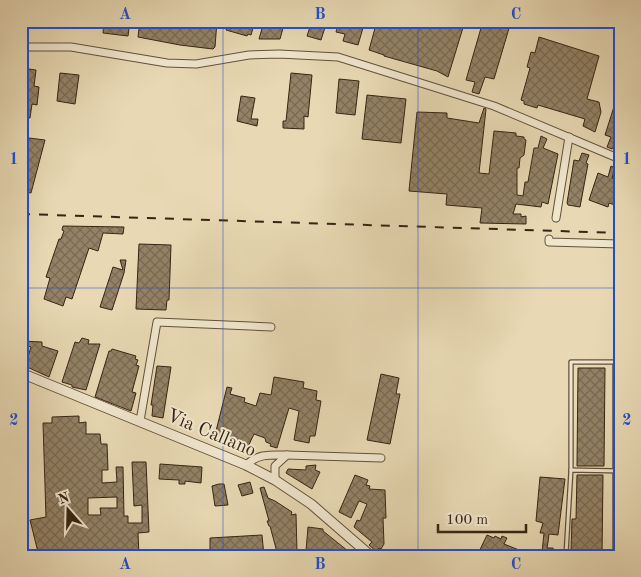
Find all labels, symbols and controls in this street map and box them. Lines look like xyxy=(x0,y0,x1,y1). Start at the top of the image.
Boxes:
text: A xyxy=(119,7,131,23)
text: B xyxy=(314,7,326,23)
text: C xyxy=(511,7,521,23)
text: 1 xyxy=(9,152,19,168)
text: 1 xyxy=(622,152,632,168)
street label: Via Callano xyxy=(164,407,258,461)
text: 2 xyxy=(9,413,19,429)
text: 2 xyxy=(622,413,632,429)
north arrow xyxy=(42,484,92,534)
text: N xyxy=(56,490,72,507)
scale bar xyxy=(438,502,526,534)
text: 100 m xyxy=(446,513,488,528)
text: A xyxy=(119,557,131,573)
text: B xyxy=(314,557,326,573)
text: C xyxy=(511,557,521,573)

